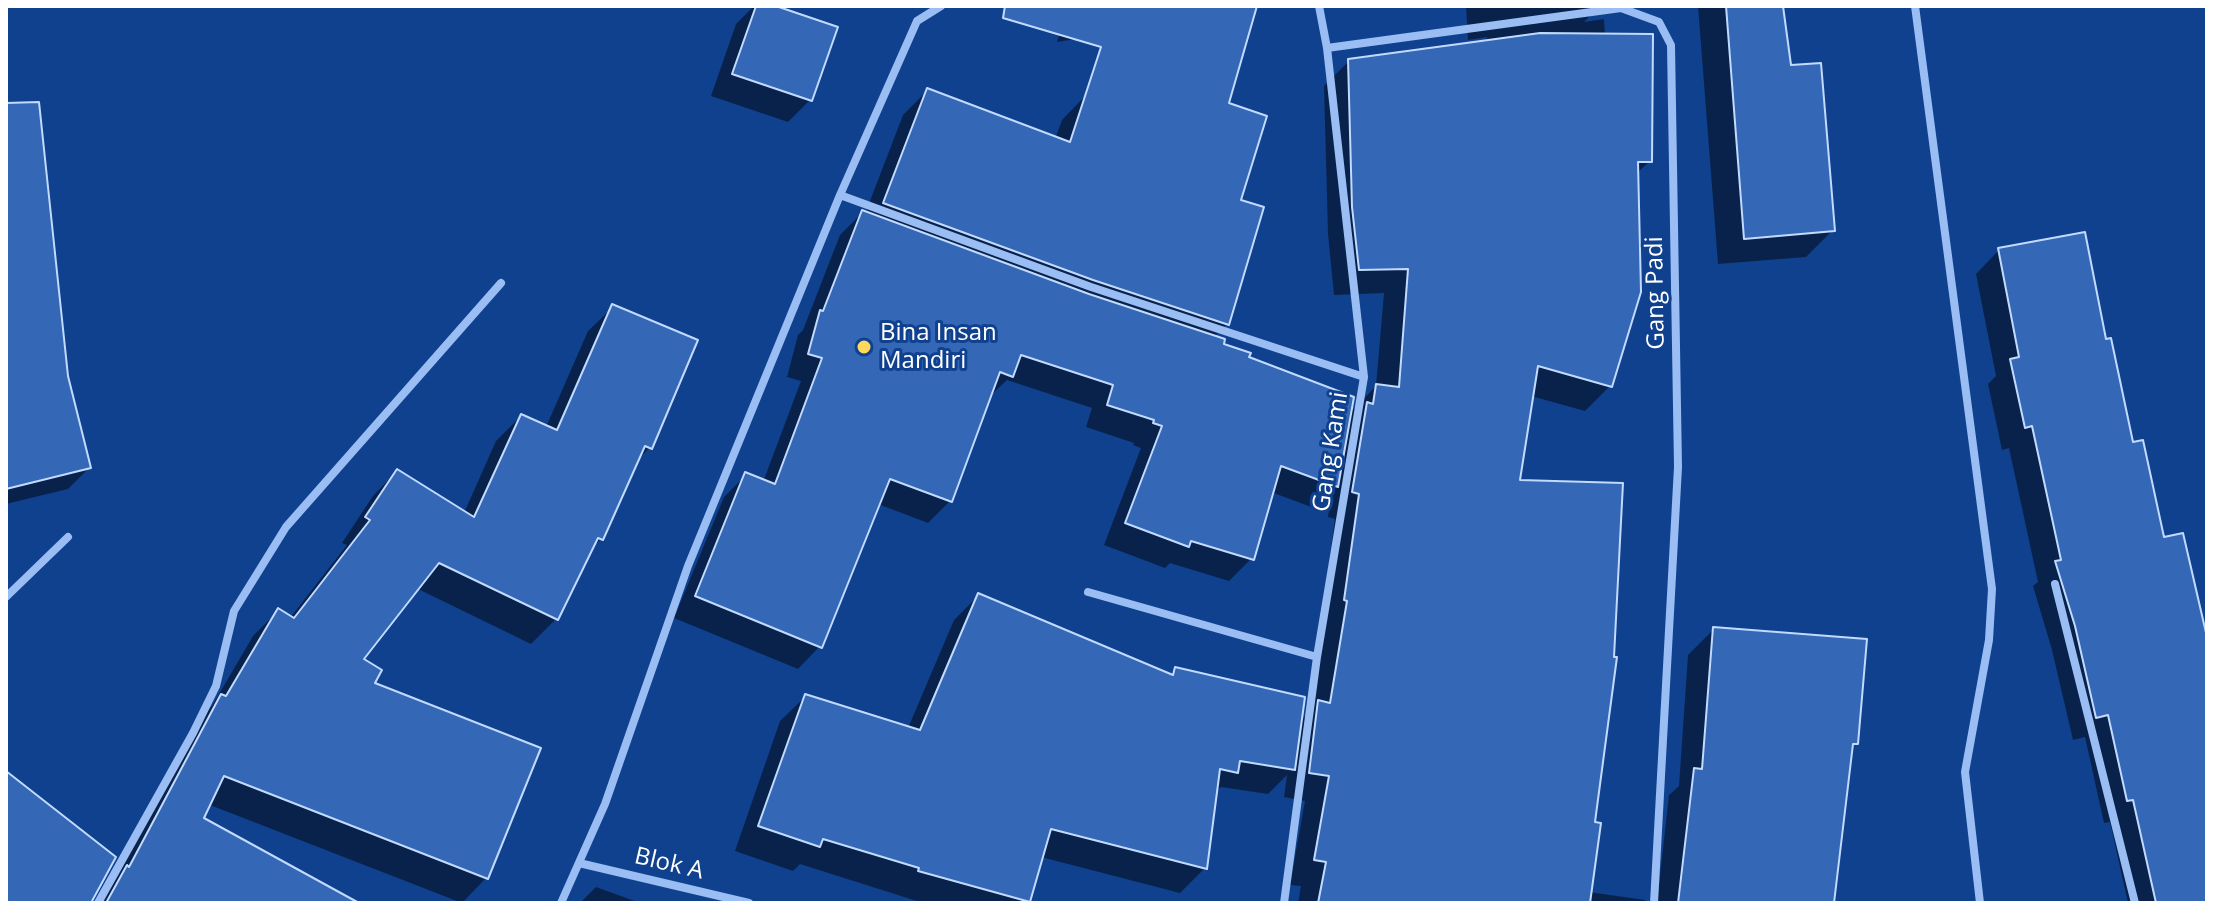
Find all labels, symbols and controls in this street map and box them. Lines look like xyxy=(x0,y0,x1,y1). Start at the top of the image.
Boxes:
street label: Gang Padi xyxy=(1641,236,1671,350)
place label: Bina Insan Mandiri xyxy=(880,319,997,375)
marker: Bina Insan Mandiri xyxy=(855,338,873,356)
street label: Gang Kami xyxy=(1307,390,1355,514)
street label: Blok A xyxy=(632,842,706,886)

